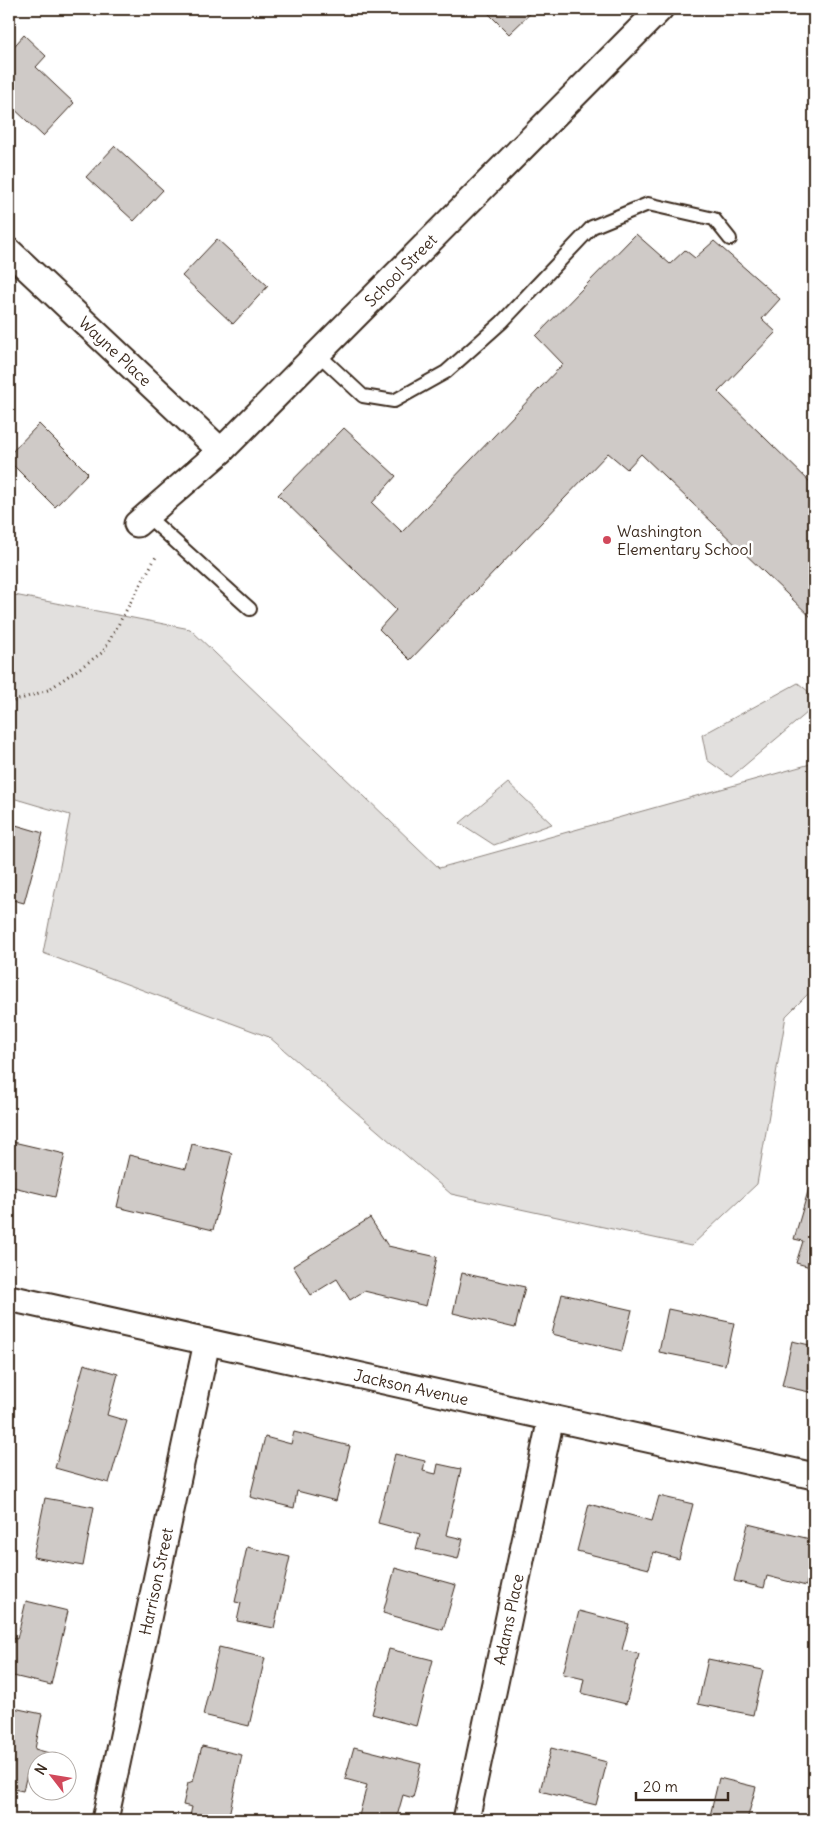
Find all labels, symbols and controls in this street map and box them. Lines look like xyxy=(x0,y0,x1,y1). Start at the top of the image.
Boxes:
street label: School Street xyxy=(360,229,441,311)
street label: Wayne Place xyxy=(75,312,156,390)
place label: Washington Elementary School xyxy=(617,521,752,559)
marker: Washington Elementary School xyxy=(601,534,613,546)
street label: Jackson Avenue xyxy=(352,1365,470,1409)
street label: Harrison Street xyxy=(135,1525,177,1637)
street label: Adams Place xyxy=(489,1572,528,1667)
north arrow xyxy=(28,1752,78,1802)
text: N xyxy=(31,1761,51,1778)
scale bar xyxy=(636,1769,728,1801)
text: 20 m xyxy=(643,1777,678,1796)

